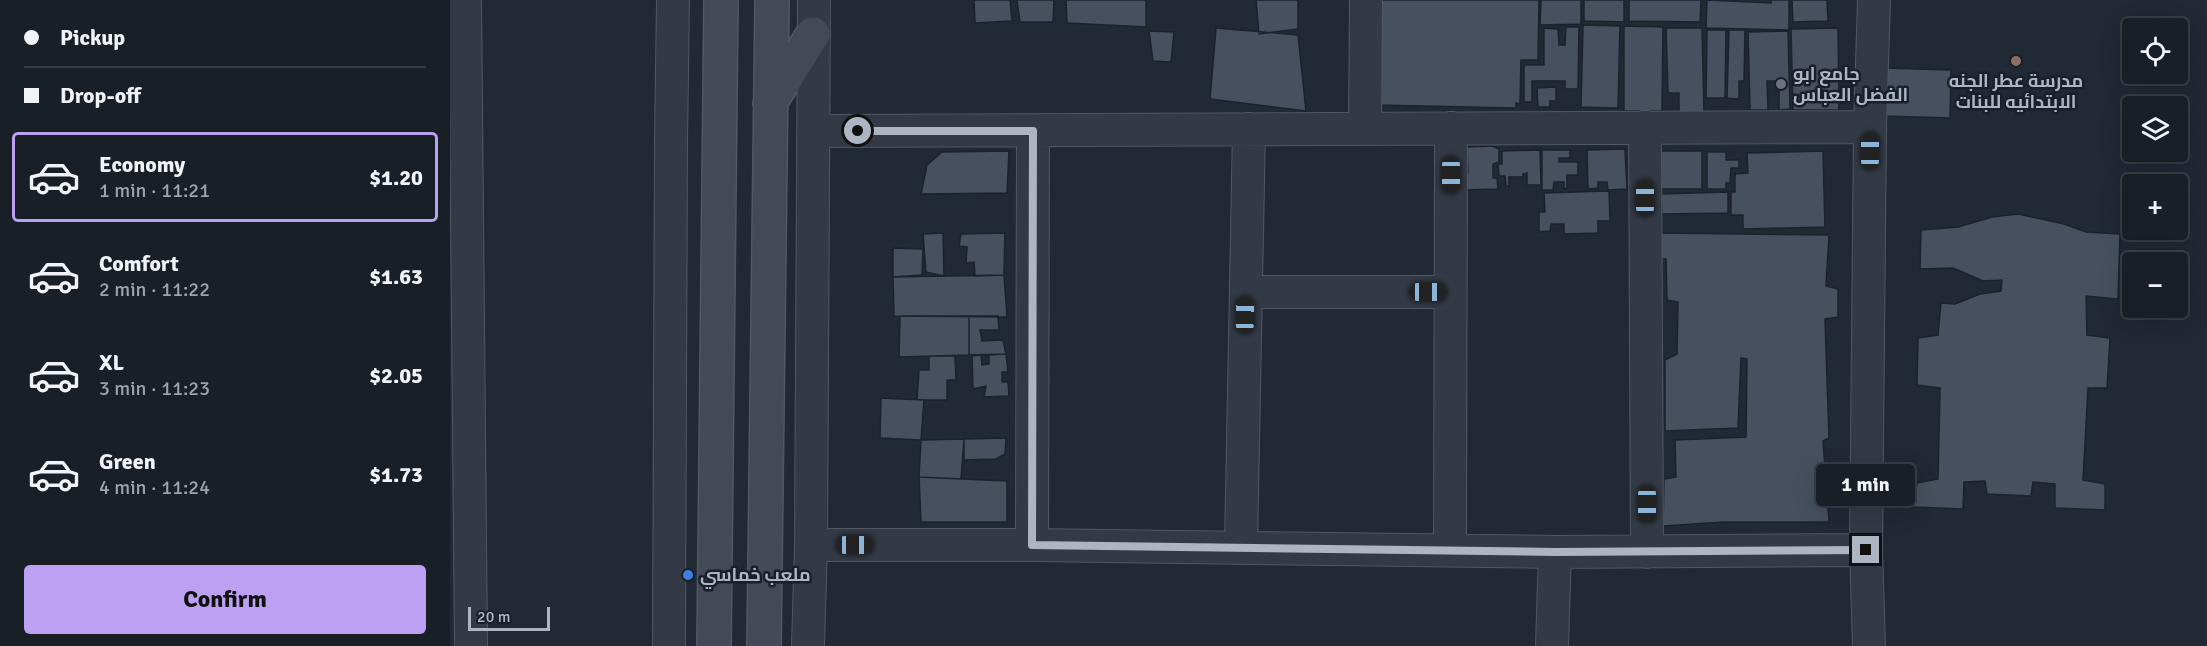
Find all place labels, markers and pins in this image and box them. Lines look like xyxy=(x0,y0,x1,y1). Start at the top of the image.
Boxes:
marker: مدرسة عطر الجنه الابتدائيه للبنات xyxy=(2009,54,2023,68)
place label: جامع ابو الفضل العباس xyxy=(1793,63,1908,106)
place label: مدرسة عطر الجنه الابتدائيه للبنات xyxy=(1949,70,2083,113)
marker: جامع ابو الفضل العباس xyxy=(1774,77,1788,91)
place label: ملعب خماسي xyxy=(700,564,811,589)
marker: ملعب خماسي xyxy=(681,568,695,582)

